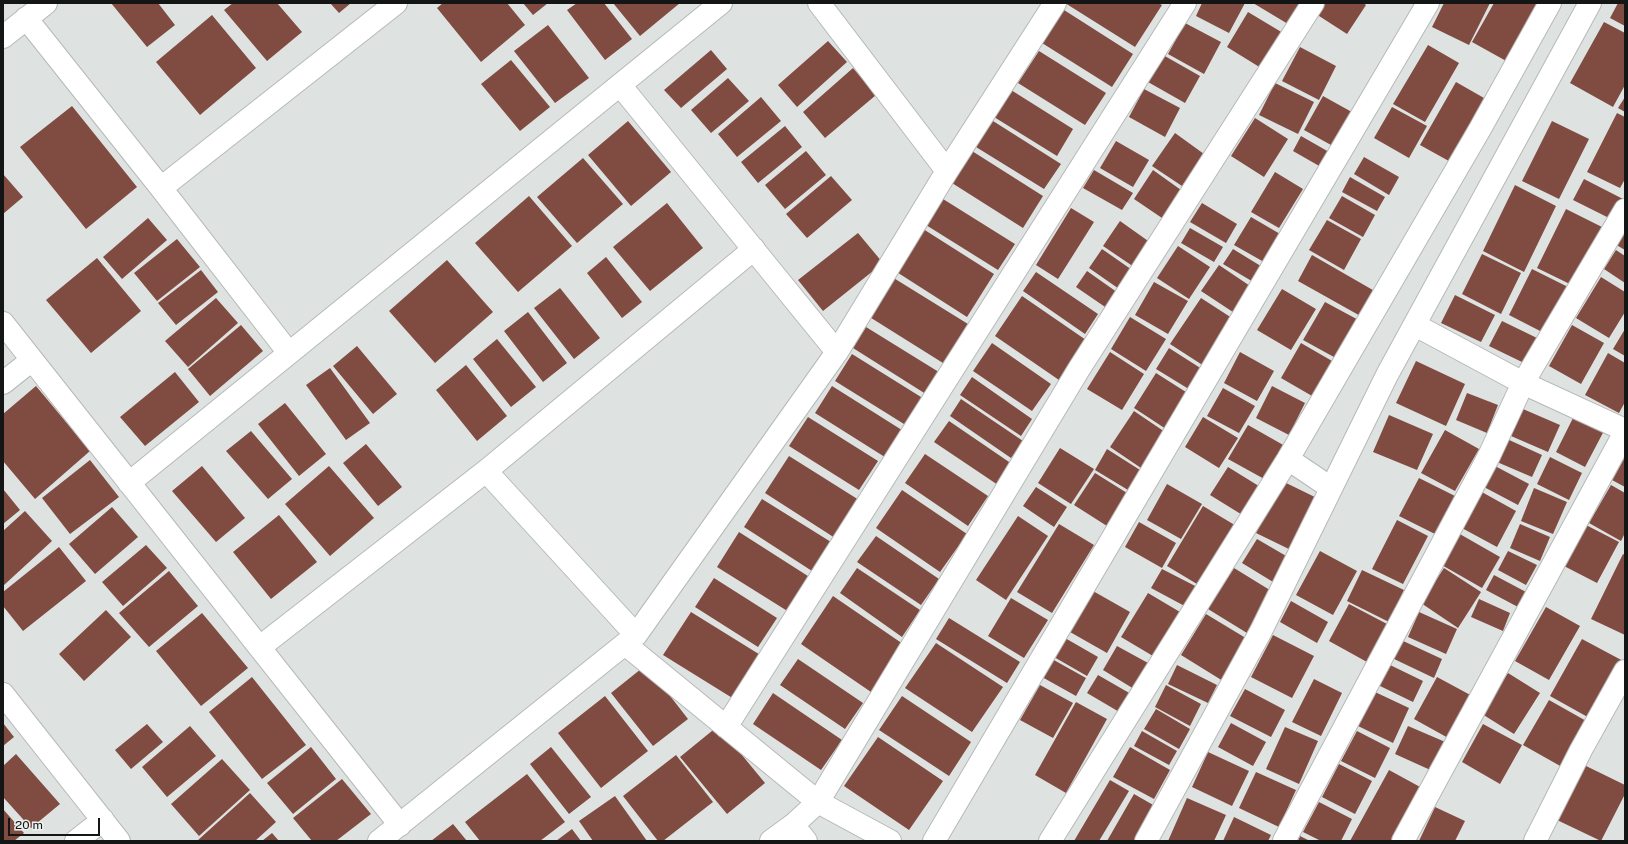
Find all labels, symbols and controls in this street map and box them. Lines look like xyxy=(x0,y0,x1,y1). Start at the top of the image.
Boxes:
scale bar xyxy=(10,810,102,836)
text: 20 m xyxy=(15,818,43,832)

